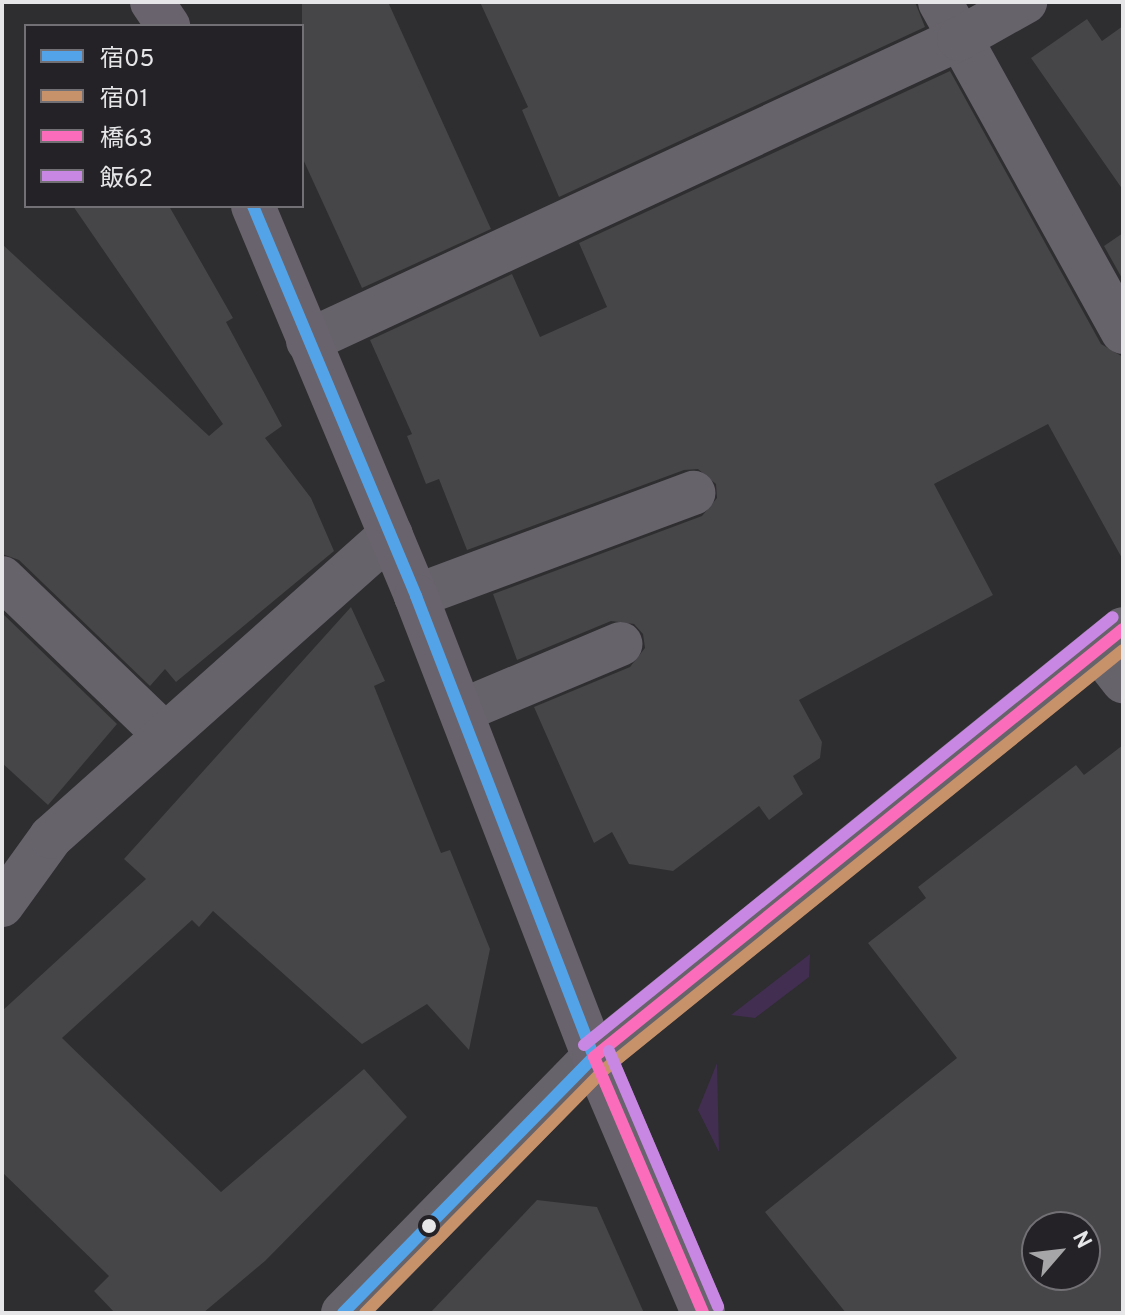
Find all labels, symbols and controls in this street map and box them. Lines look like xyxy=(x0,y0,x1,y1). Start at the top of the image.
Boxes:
legend xyxy=(24,24,304,208)
text: 宿05 xyxy=(100,45,154,75)
text: 宿01 xyxy=(100,85,148,115)
text: 橋63 xyxy=(100,125,153,155)
text: 飯62 xyxy=(100,165,153,195)
north arrow xyxy=(1021,1211,1101,1291)
unlabelled marker xyxy=(421,1218,437,1234)
text: N xyxy=(1065,1227,1096,1254)

